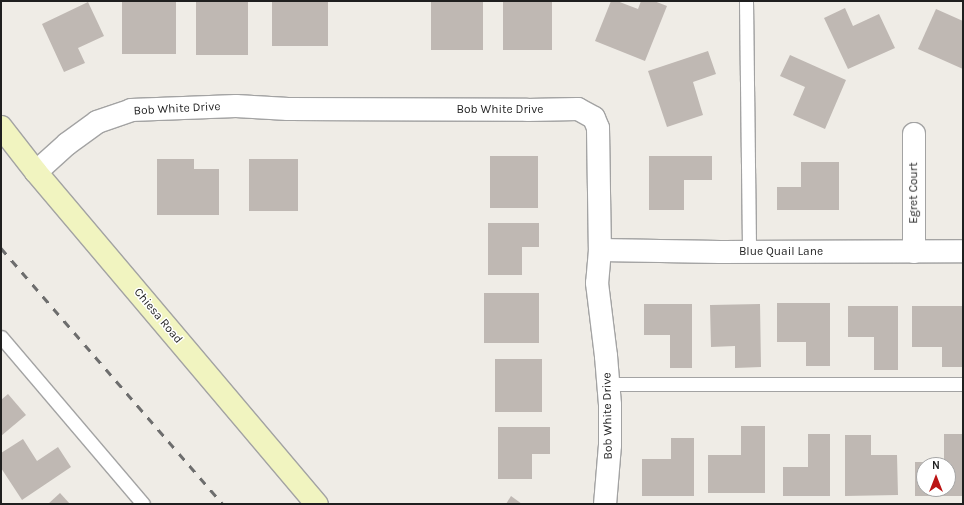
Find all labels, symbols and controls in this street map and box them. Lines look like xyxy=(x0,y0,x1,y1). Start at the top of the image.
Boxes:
street label: Bob White Drive xyxy=(133,100,221,118)
street label: Bob White Drive xyxy=(456,103,544,117)
street label: Egret Court xyxy=(907,162,921,224)
street label: Blue Quail Lane xyxy=(739,245,823,259)
street label: Chiesa Road xyxy=(131,285,185,347)
street label: Bob White Drive xyxy=(600,372,616,460)
north arrow xyxy=(916,457,956,497)
text: N xyxy=(932,459,940,472)

